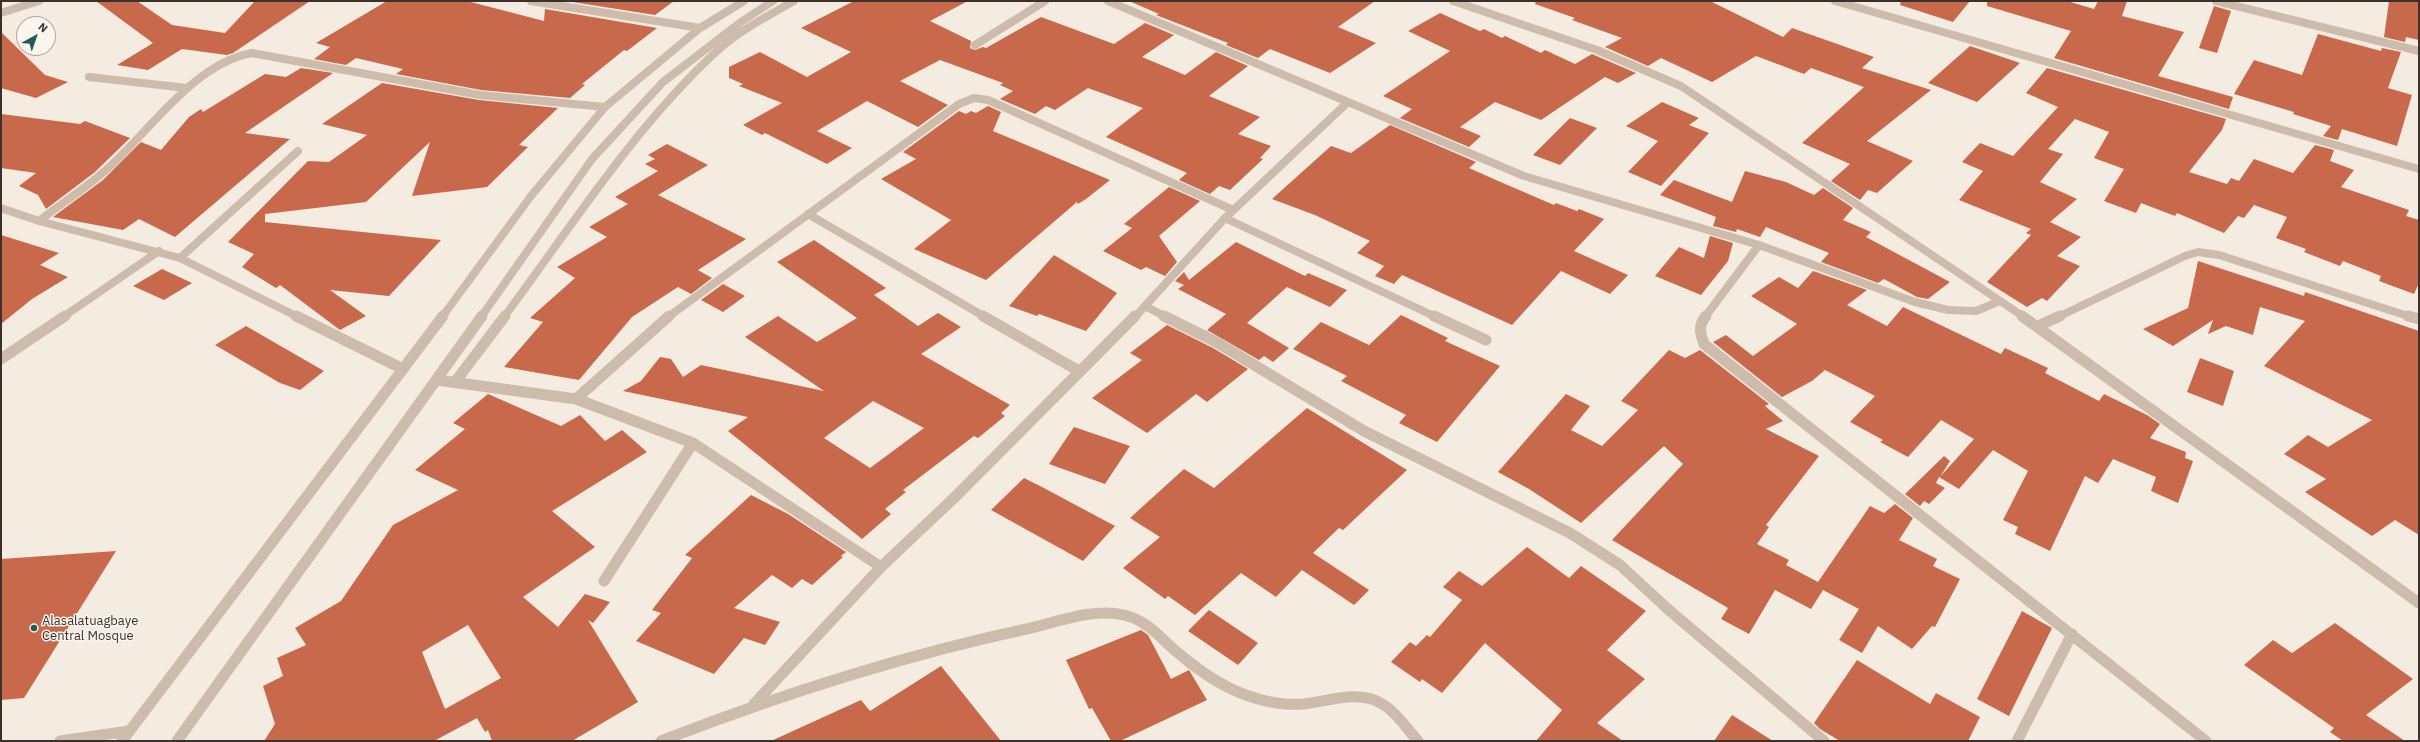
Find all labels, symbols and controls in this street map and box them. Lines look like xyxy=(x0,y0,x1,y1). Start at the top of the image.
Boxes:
north arrow xyxy=(16,16,56,56)
text: N xyxy=(36,20,51,35)
place label: Alasalatuagbaye Central Mosque xyxy=(42,613,138,644)
marker: Alasalatuagbaye Central Mosque xyxy=(29,623,39,633)

